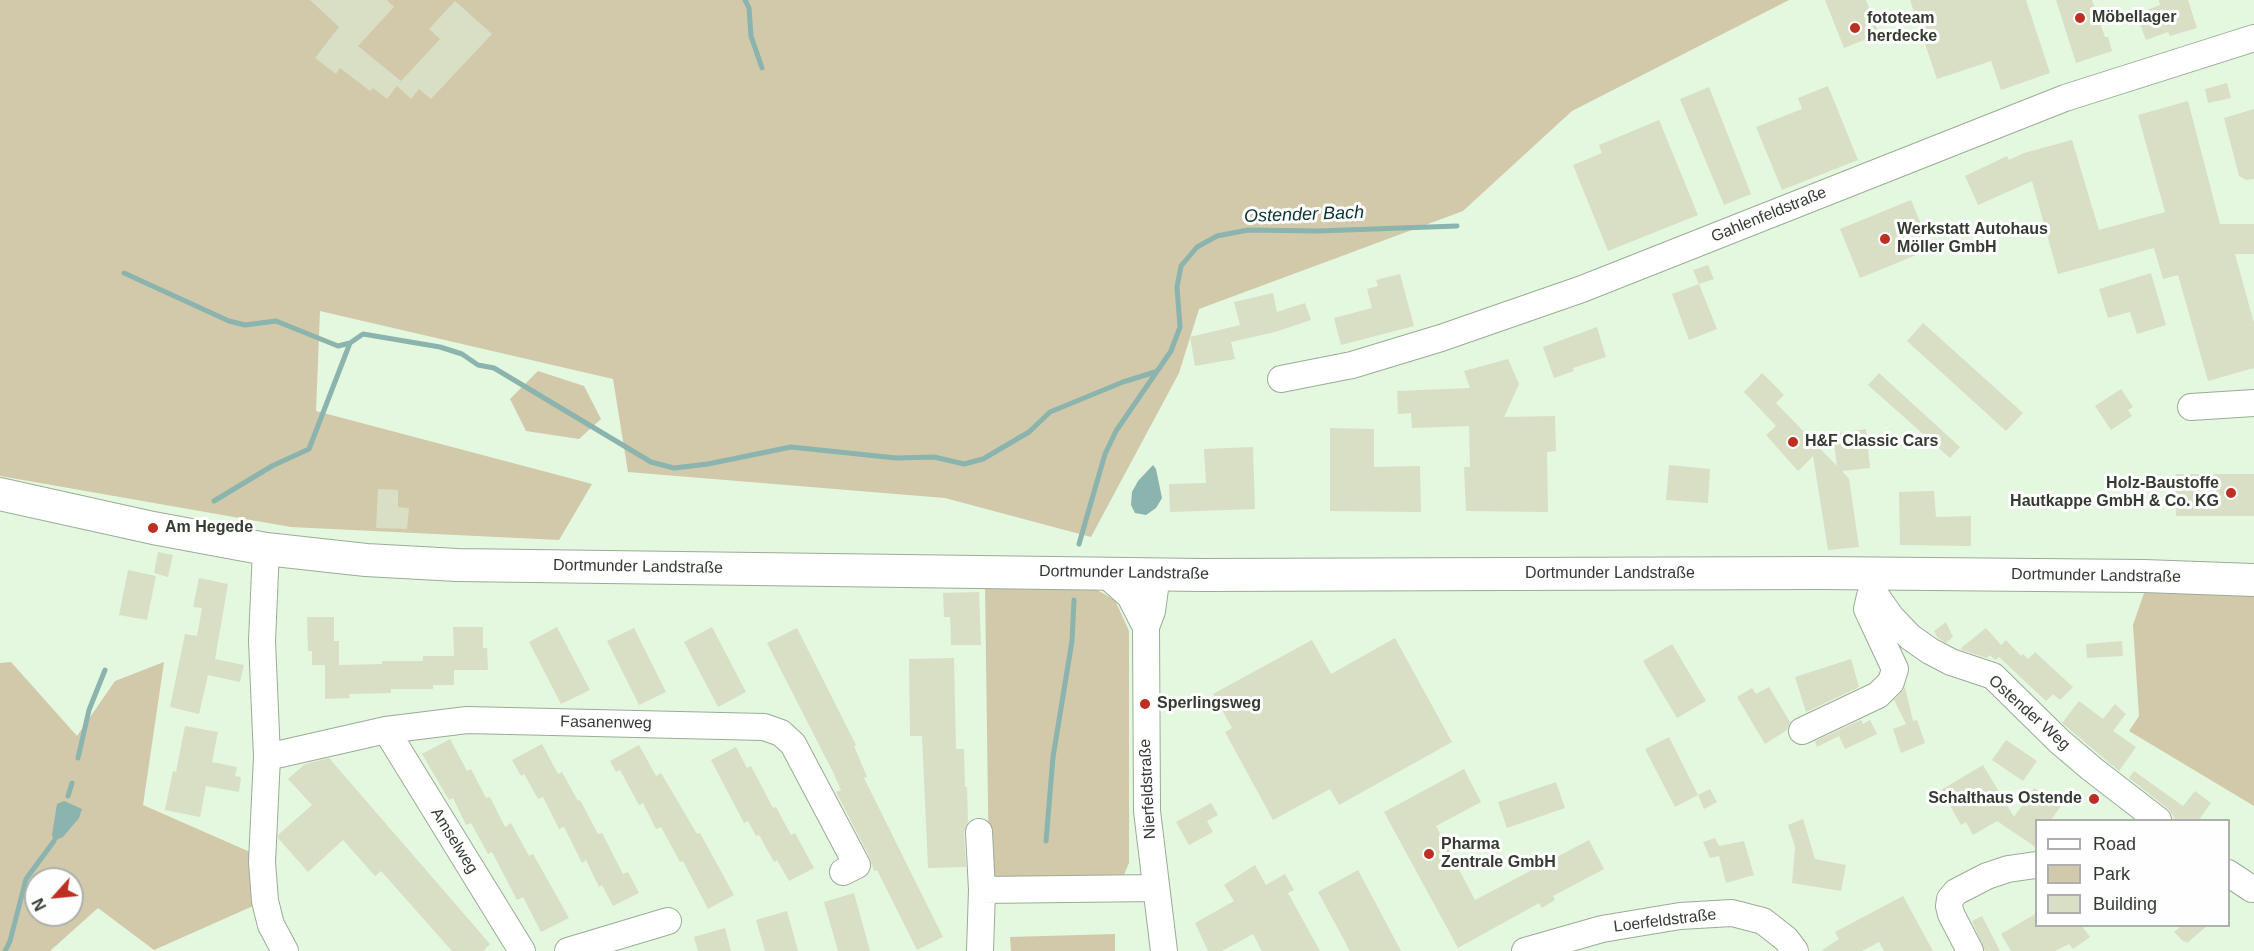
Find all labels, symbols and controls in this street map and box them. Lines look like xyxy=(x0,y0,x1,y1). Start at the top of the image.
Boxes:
place label: Möbellager xyxy=(2092,8,2176,28)
place label: fototeam herdecke xyxy=(1867,9,1937,47)
marker: Möbellager xyxy=(2073,11,2087,25)
marker: fototeam herdecke xyxy=(1848,21,1862,35)
street label: Gahlenfeldstraße xyxy=(1709,183,1829,247)
water label: Ostender Bach xyxy=(1244,202,1364,228)
place label: Werkstatt Autohaus Möller GmbH xyxy=(1897,220,2048,258)
marker: Werkstatt Autohaus Möller GmbH xyxy=(1878,232,1892,246)
place label: H&F Classic Cars xyxy=(1805,432,1938,452)
marker: H&F Classic Cars xyxy=(1786,435,1800,449)
place label: Holz-Baustoffe Hautkappe GmbH & Co. KG xyxy=(2010,474,2219,512)
marker: Holz-Baustoffe Hautkappe GmbH & Co. KG xyxy=(2224,486,2238,500)
place label: Am Hegede xyxy=(165,518,253,538)
marker: Am Hegede xyxy=(146,521,160,535)
street label: Dortmunder Landstraße xyxy=(553,556,723,578)
street label: Dortmunder Landstraße xyxy=(1039,562,1209,584)
street label: Dortmunder Landstraße xyxy=(1525,564,1695,584)
street label: Dortmunder Landstraße xyxy=(2011,565,2181,587)
street label: Ostender Weg xyxy=(1984,671,2074,755)
place label: Sperlingsweg xyxy=(1157,694,1261,714)
marker: Sperlingsweg xyxy=(1138,697,1152,711)
street label: Fasanenweg xyxy=(560,713,652,733)
street label: Nierfeldstraße xyxy=(1136,738,1160,840)
place label: Schalthaus Ostende xyxy=(1928,789,2082,809)
marker: Schalthaus Ostende xyxy=(2087,792,2101,806)
street label: Amselweg xyxy=(426,805,482,877)
legend xyxy=(2035,819,2230,927)
text: Road xyxy=(2093,834,2136,854)
place label: Pharma Zentrale GmbH xyxy=(1441,835,1556,873)
marker: Pharma Zentrale GmbH xyxy=(1422,847,1436,861)
text: Park xyxy=(2093,864,2130,884)
north arrow xyxy=(24,867,84,927)
text: Building xyxy=(2093,894,2157,914)
text: N xyxy=(29,895,49,914)
street label: Loerfeldstraße xyxy=(1613,905,1717,937)

